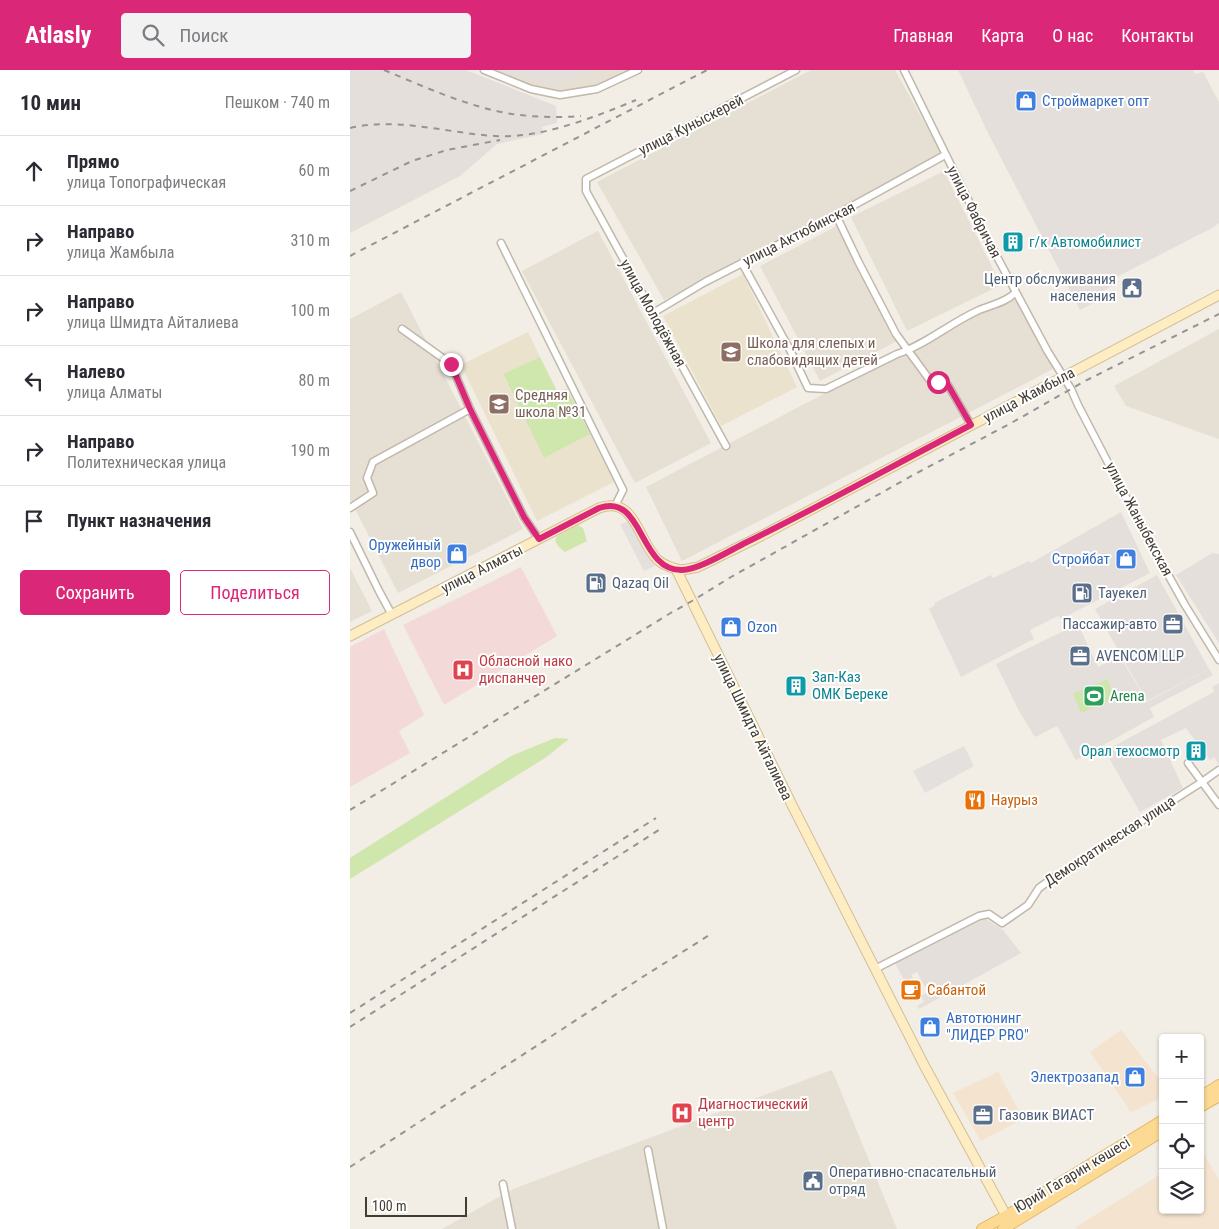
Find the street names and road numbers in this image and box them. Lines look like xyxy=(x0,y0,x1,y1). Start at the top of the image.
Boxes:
street label: улица Куныскерей xyxy=(636,91,746,159)
street label: улица Фабричая xyxy=(943,163,1005,261)
street label: улица Актюбинская xyxy=(740,198,858,270)
street label: улица Молодёжная xyxy=(616,256,690,370)
street label: улица Жамбыла xyxy=(980,363,1078,427)
street label: улица Жаныбекская xyxy=(1101,459,1177,579)
street label: улица Алматы xyxy=(438,541,526,597)
street label: улица Шмидта Айталиева xyxy=(710,651,796,803)
street label: Демократическая улица xyxy=(1041,792,1179,890)
street label: Юрий Гагарин көшесі xyxy=(1011,1133,1133,1217)

